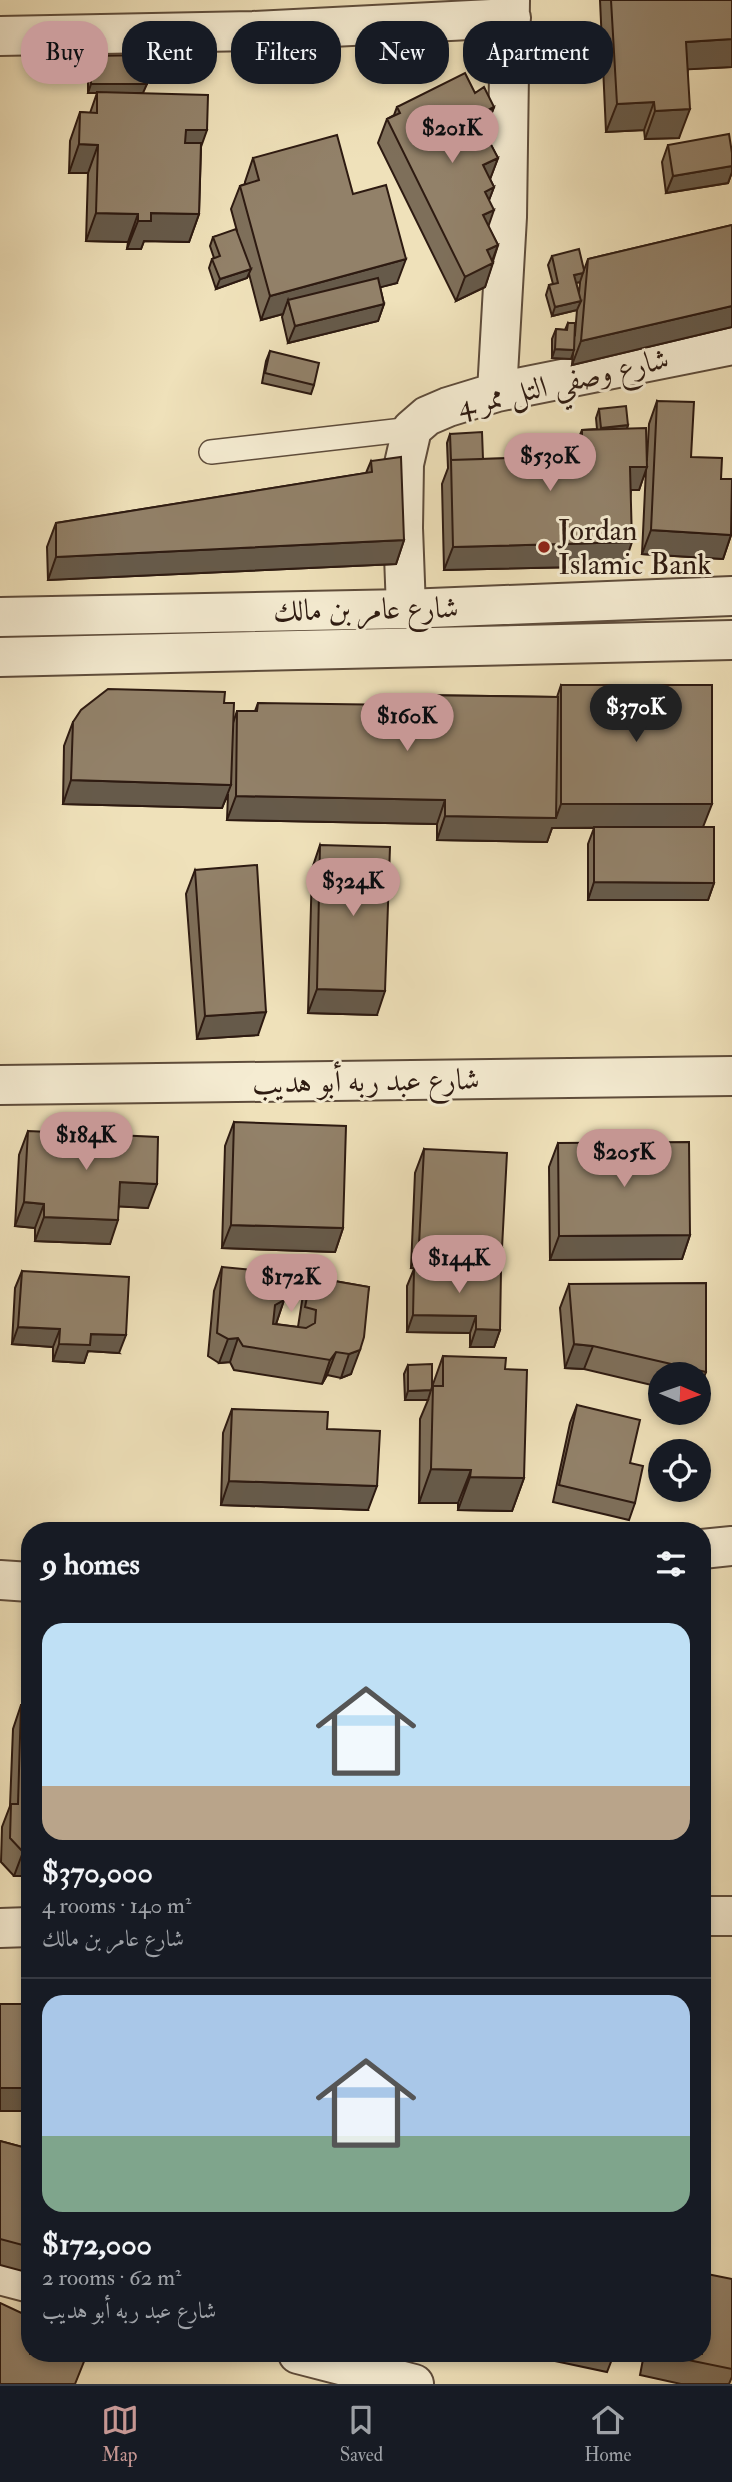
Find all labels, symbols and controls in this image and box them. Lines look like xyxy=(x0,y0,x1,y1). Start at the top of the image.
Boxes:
chip: Buy xyxy=(21,21,108,84)
chip: Rent xyxy=(122,21,217,84)
chip: Filters xyxy=(231,21,341,84)
chip: New xyxy=(355,21,449,84)
chip: Apartment xyxy=(463,21,613,84)
pin: $201K xyxy=(403,106,501,165)
text: $201K xyxy=(422,113,482,142)
street label: شارع وصفي التل ممر 4 xyxy=(454,340,675,436)
pin: $530K xyxy=(501,434,599,493)
text: $530K xyxy=(520,441,580,470)
place label: Jordan Islamic Bank xyxy=(557,512,712,583)
marker: Jordan Islamic Bank xyxy=(536,539,552,555)
street label: شارع عامر بن مالك xyxy=(273,589,459,636)
pin: $370K xyxy=(587,684,685,744)
text: $370K xyxy=(606,692,666,721)
pin: $160K xyxy=(358,694,456,753)
text: $160K xyxy=(377,701,437,730)
pin: $324K xyxy=(304,858,402,918)
text: $324K xyxy=(322,866,384,895)
street label: شارع عبد ربه أبو هديب xyxy=(252,1058,480,1108)
pin: $184K xyxy=(37,1112,135,1172)
text: $184K xyxy=(56,1120,116,1149)
pin: $205K xyxy=(575,1130,673,1189)
text: $205K xyxy=(593,1137,655,1166)
pin: $144K xyxy=(410,1236,508,1295)
text: $144K xyxy=(428,1243,490,1272)
pin: $172K xyxy=(242,1254,340,1314)
text: $172K xyxy=(261,1262,321,1291)
north arrow xyxy=(648,1362,710,1424)
map controls xyxy=(648,1362,711,1502)
button: locate xyxy=(648,1439,711,1502)
icon: filters xyxy=(652,1545,690,1583)
text: 9 homes xyxy=(42,1546,140,1583)
icon: home xyxy=(303,1668,429,1794)
text: $370,000 xyxy=(42,1854,153,1891)
text: 4 rooms · 140 m² xyxy=(42,1891,191,1920)
text: شارع عامر بن مالك xyxy=(42,1924,184,1953)
icon: home xyxy=(303,2040,429,2166)
text: $172,000 xyxy=(42,2226,152,2263)
text: 2 rooms · 62 m² xyxy=(42,2263,181,2292)
text: شارع عبد ربه أبو هديب xyxy=(42,2296,216,2325)
tab: Map xyxy=(101,2401,139,2467)
tab: Saved xyxy=(340,2401,383,2467)
tab: Home xyxy=(584,2401,631,2467)

